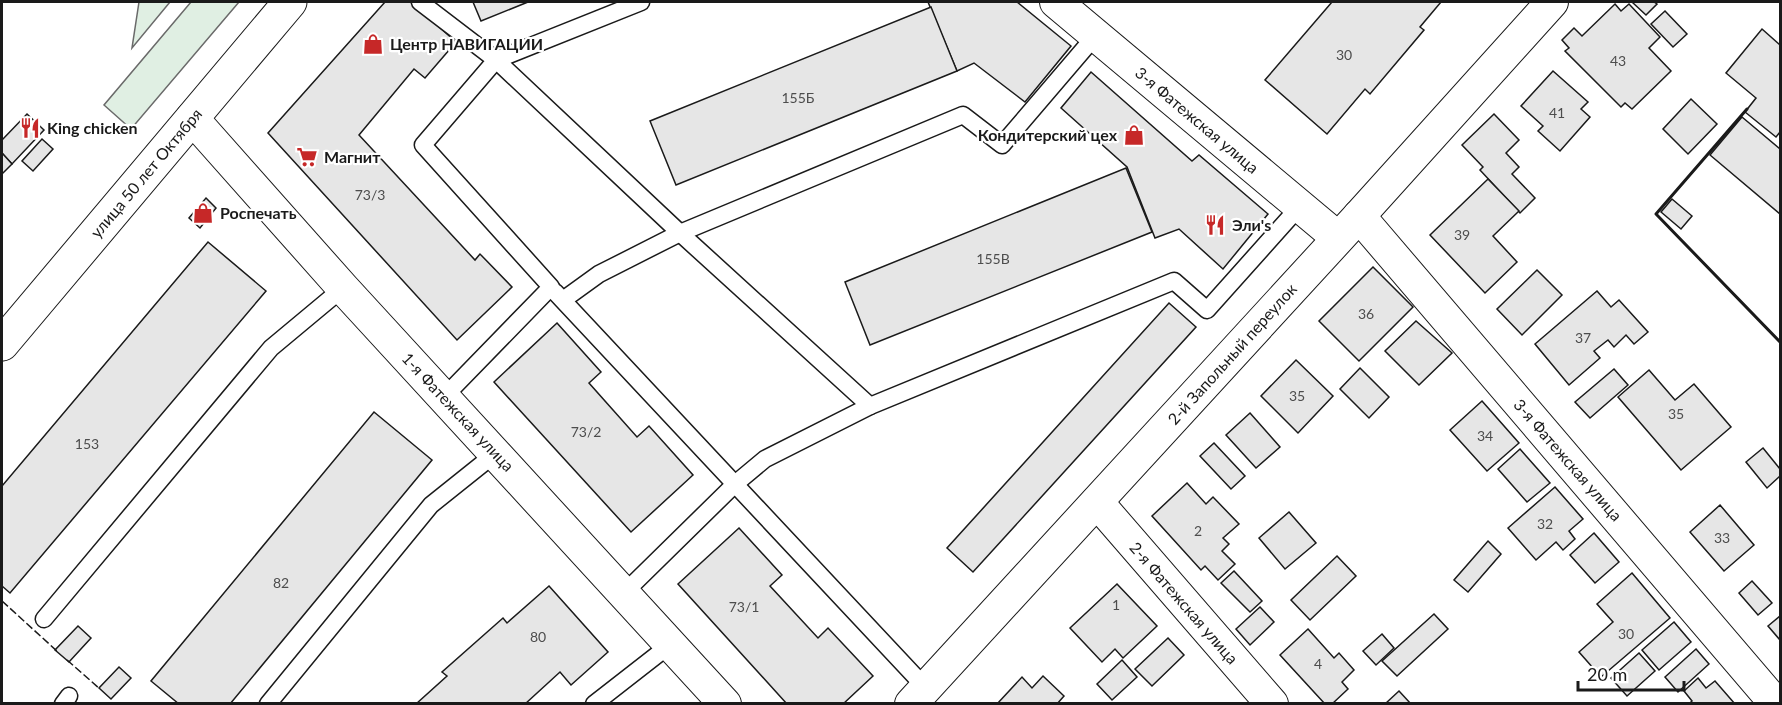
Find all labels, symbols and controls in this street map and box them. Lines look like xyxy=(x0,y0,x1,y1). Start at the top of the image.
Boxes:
shop icon: Центр НАВИГАЦИИ xyxy=(361,32,385,56)
place label: Центр НАВИГАЦИИ xyxy=(390,34,543,53)
house number: 30 xyxy=(1336,46,1352,63)
house number: 43 xyxy=(1610,52,1626,69)
street label: 3-я Фатежская улица xyxy=(1132,62,1263,177)
house number: 155Б xyxy=(781,89,815,106)
street label: улица 50 лет Октября xyxy=(86,104,205,241)
house number: 41 xyxy=(1549,104,1565,121)
restaurant icon: King chicken xyxy=(18,116,42,140)
place label: King chicken xyxy=(47,118,138,137)
shop icon: Кондитерский цех xyxy=(1122,123,1146,147)
place label: Кондитерский цех xyxy=(978,125,1118,144)
supermarket icon: Магнит xyxy=(295,145,319,169)
place label: Магнит xyxy=(324,147,381,166)
house number: 73/3 xyxy=(355,186,385,203)
shop icon: Роспечать xyxy=(191,201,215,225)
place label: Роспечать xyxy=(220,203,297,222)
restaurant icon: Эли's xyxy=(1203,213,1227,237)
place label: Эли's xyxy=(1232,215,1271,234)
house number: 39 xyxy=(1454,226,1470,243)
house number: 155В xyxy=(976,250,1010,267)
street label: 2-й Запольный переулок xyxy=(1163,279,1300,428)
house number: 36 xyxy=(1358,305,1374,322)
house number: 37 xyxy=(1575,329,1591,346)
street label: 1-я Фатежская улица xyxy=(398,348,518,475)
house number: 35 xyxy=(1289,387,1305,404)
street label: 3-я Фатежская улица xyxy=(1510,395,1626,524)
house number: 35 xyxy=(1668,405,1684,422)
house number: 73/2 xyxy=(571,423,601,440)
house number: 34 xyxy=(1477,427,1493,444)
house number: 153 xyxy=(75,435,99,452)
house number: 32 xyxy=(1537,515,1553,532)
house number: 2 xyxy=(1194,522,1202,539)
house number: 33 xyxy=(1714,529,1730,546)
street label: 2-я Фатежская улица xyxy=(1126,538,1242,667)
house number: 82 xyxy=(273,574,289,591)
house number: 1 xyxy=(1112,596,1120,613)
house number: 73/1 xyxy=(729,598,759,615)
house number: 30 xyxy=(1618,625,1634,642)
house number: 80 xyxy=(530,628,546,645)
scale bar xyxy=(1578,654,1684,692)
house number: 4 xyxy=(1314,655,1322,672)
text: 20 m xyxy=(1587,663,1627,685)

